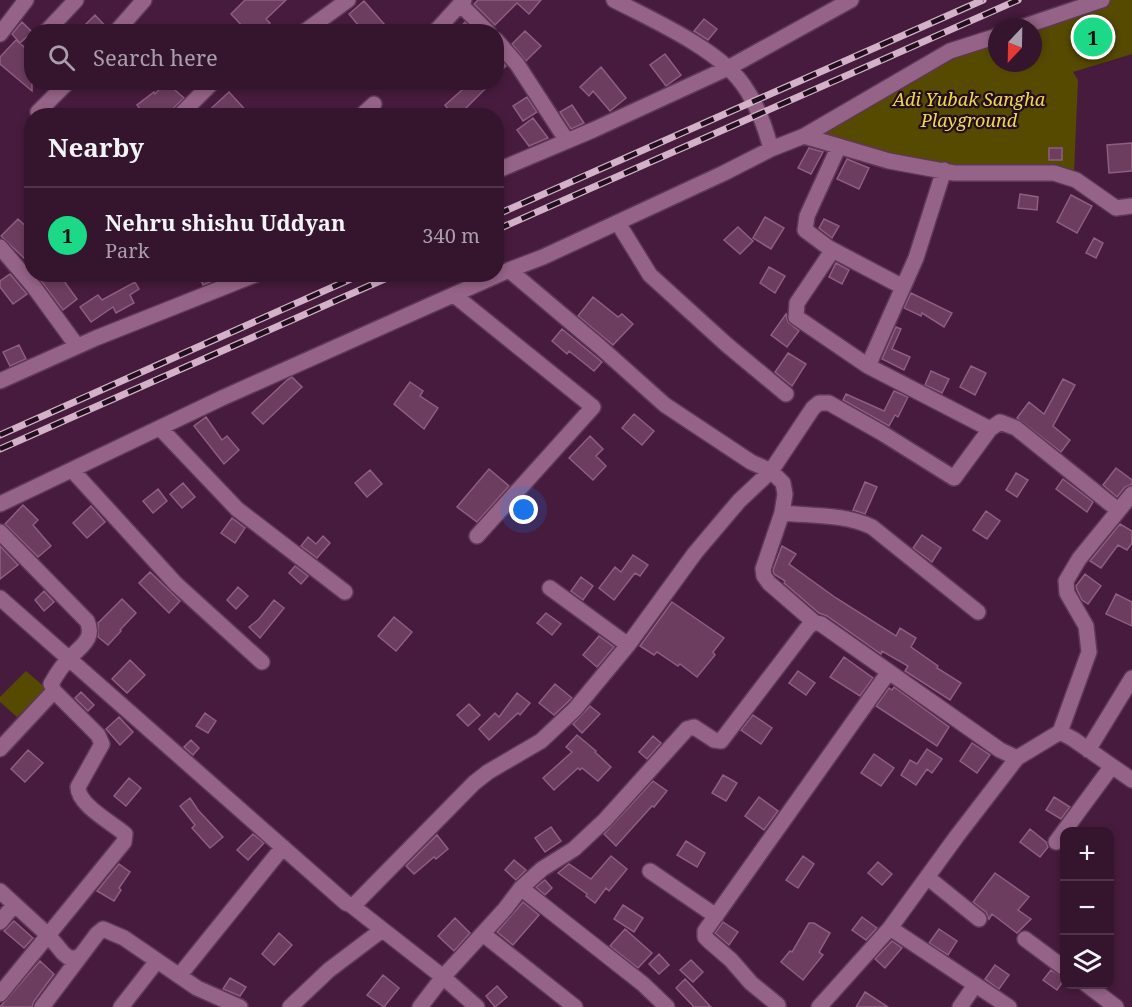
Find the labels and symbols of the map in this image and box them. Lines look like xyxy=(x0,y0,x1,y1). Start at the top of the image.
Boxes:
pin: 1 xyxy=(1074,15,1112,60)
north arrow xyxy=(988,18,1042,72)
park label: Adi Yubak Sangha Playground xyxy=(891,87,1046,132)
your location xyxy=(509,495,538,524)

